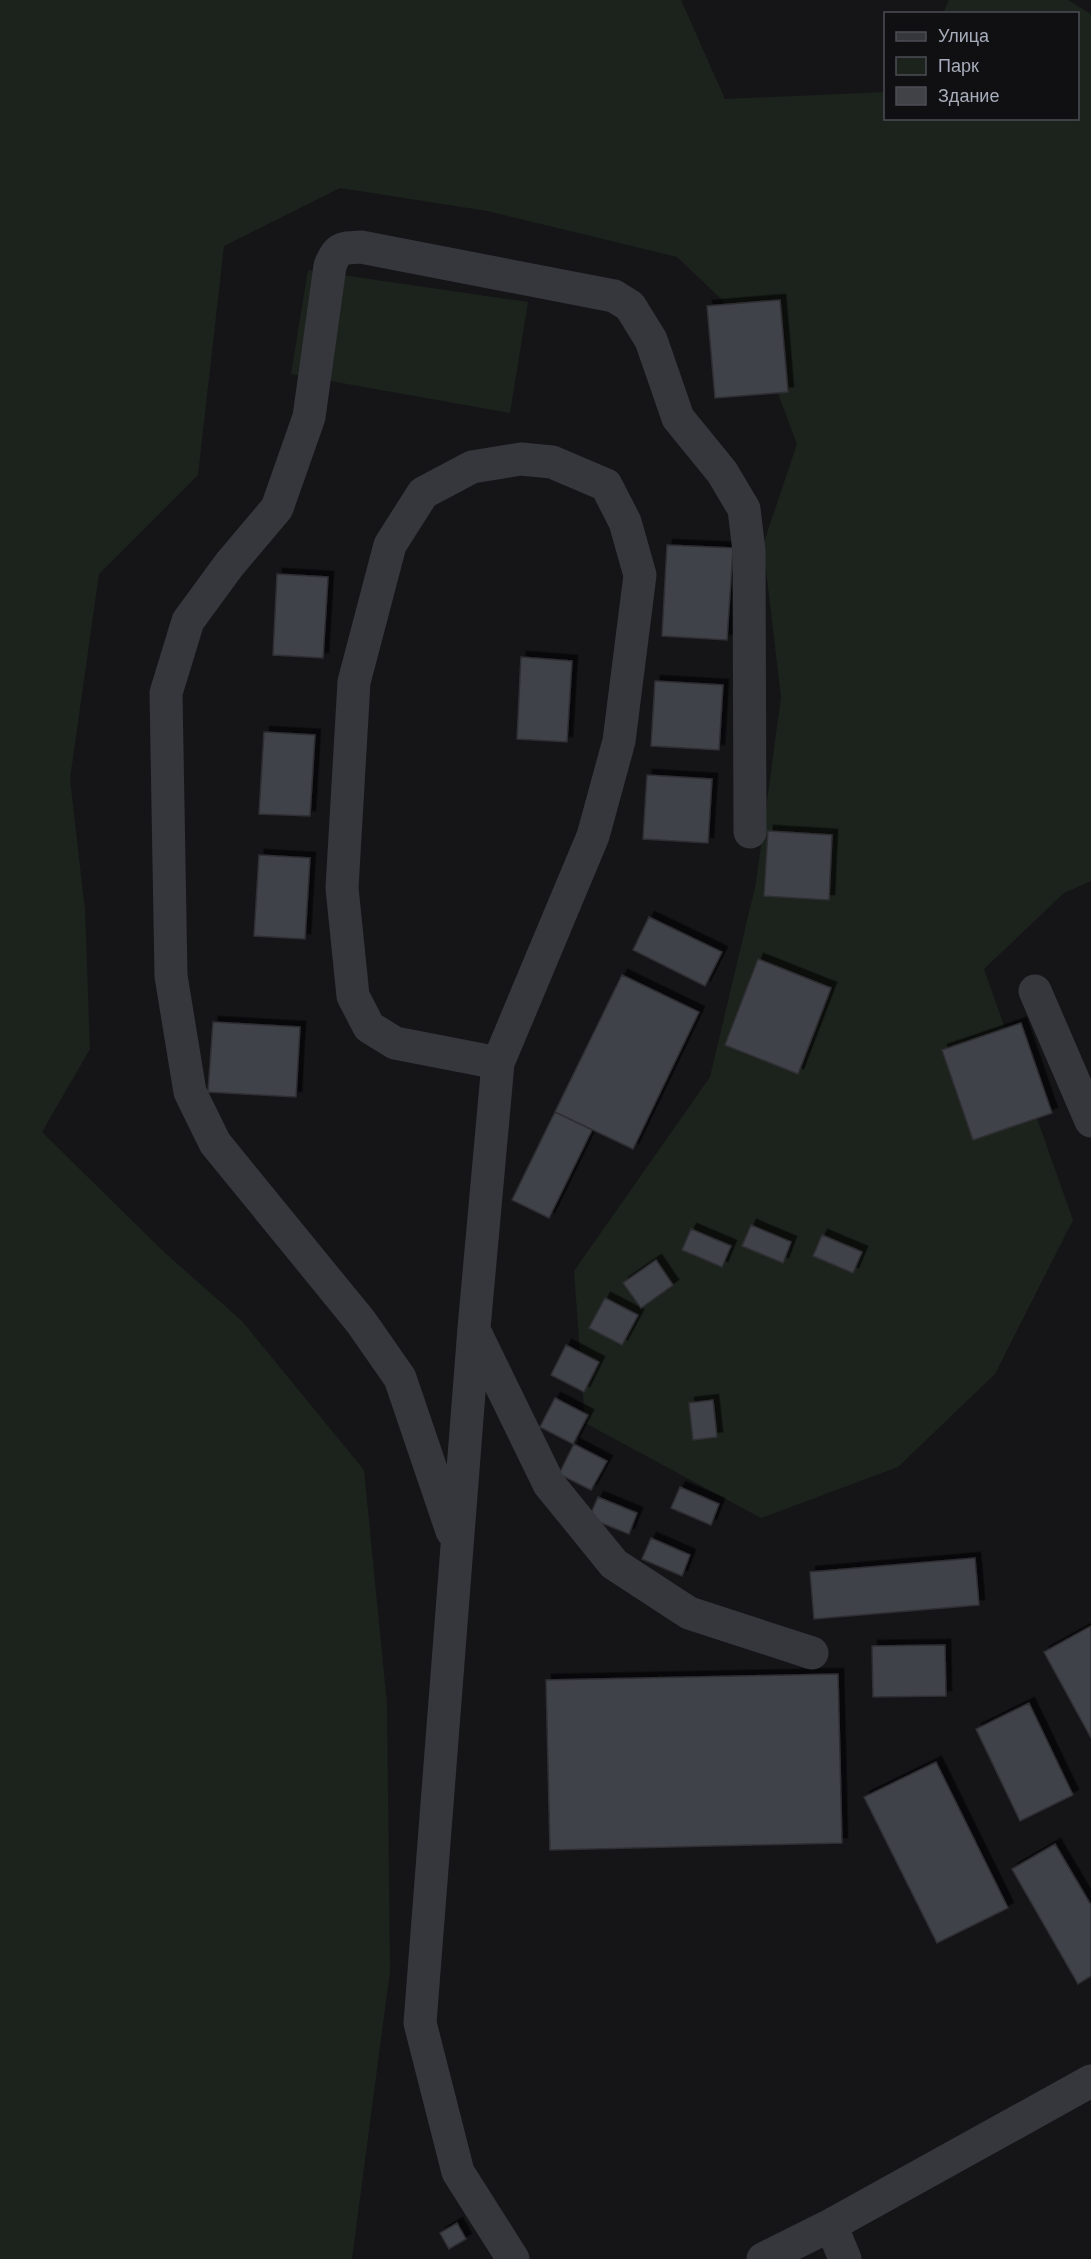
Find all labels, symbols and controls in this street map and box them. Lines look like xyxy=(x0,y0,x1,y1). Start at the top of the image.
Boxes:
legend xyxy=(884,12,1079,120)
text: Улица xyxy=(938,24,990,46)
text: Парк xyxy=(938,54,979,76)
text: Здание xyxy=(938,84,999,106)

